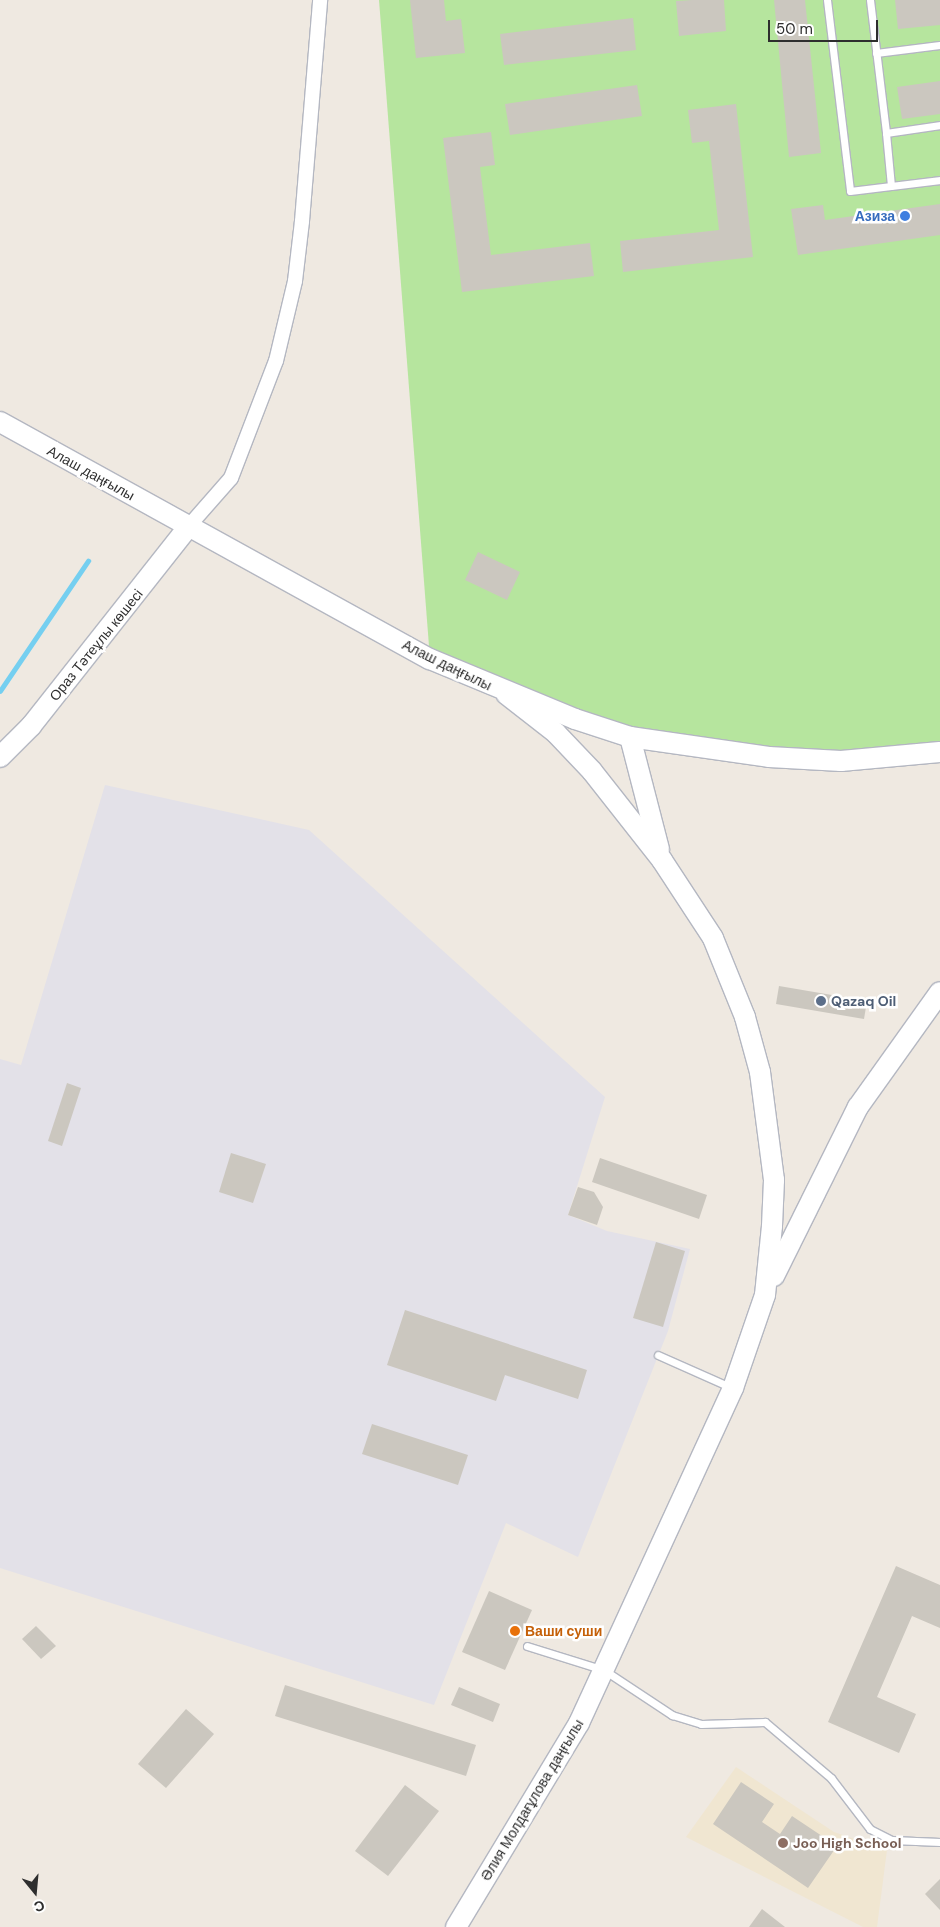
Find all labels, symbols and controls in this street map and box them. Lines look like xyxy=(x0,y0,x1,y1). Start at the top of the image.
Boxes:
scale bar xyxy=(770,10,880,42)
text: 50 m xyxy=(776,19,813,39)
place label: Азиза xyxy=(855,208,895,224)
marker: Азиза xyxy=(899,210,911,222)
street label: Алаш даңғылы xyxy=(44,442,138,504)
street label: Ораз Тәтеұлы көшесі xyxy=(46,586,146,704)
street label: Алаш даңғылы xyxy=(400,636,494,694)
place label: Qazaq Oil xyxy=(831,993,896,1009)
marker: Qazaq Oil xyxy=(815,995,827,1007)
place label: Ваши суши xyxy=(525,1623,602,1639)
marker: Ваши суши xyxy=(509,1625,521,1637)
street label: Әлия Молдағұлова даңғылы xyxy=(477,1716,587,1884)
place label: Joo High School xyxy=(793,1835,901,1851)
marker: Joo High School xyxy=(777,1837,789,1849)
north arrow xyxy=(10,1867,60,1917)
text: С xyxy=(32,1896,47,1916)

